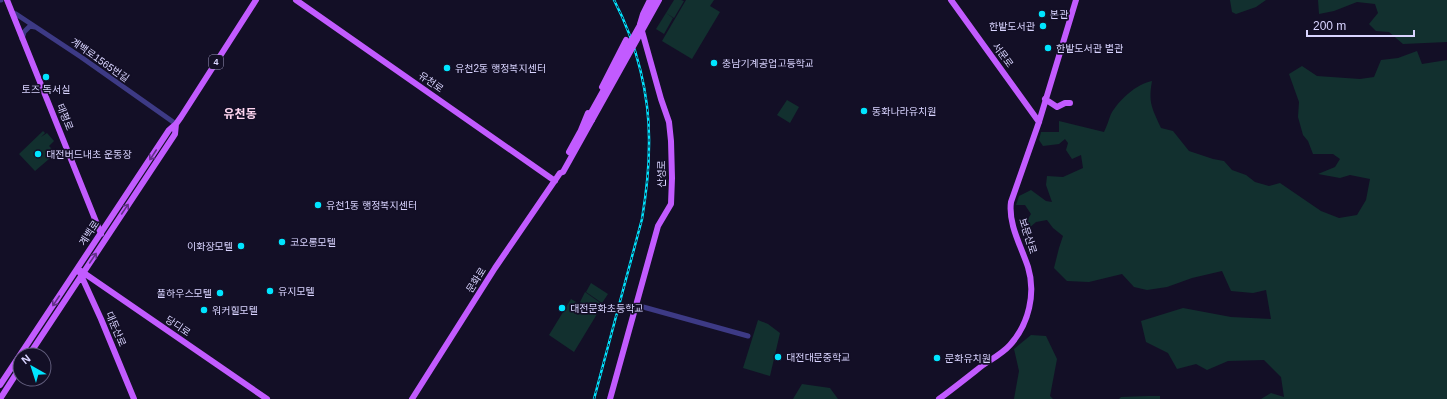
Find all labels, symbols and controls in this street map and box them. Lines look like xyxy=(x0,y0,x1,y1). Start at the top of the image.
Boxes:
marker: 본관 xyxy=(1037,9,1047,19)
place label: 본관 xyxy=(1050,9,1069,20)
scale bar xyxy=(1307,12,1414,38)
text: 200 m xyxy=(1313,19,1346,33)
place label: 한밭도서관 xyxy=(989,21,1036,32)
marker: 한밭도서관 xyxy=(1038,21,1048,31)
street label: 계백로1565번길 xyxy=(69,36,131,84)
street label: 서문로 xyxy=(990,41,1016,69)
marker: 한밭도서관 별관 xyxy=(1043,43,1053,53)
place label: 한밭도서관 별관 xyxy=(1056,43,1124,54)
road number: 4 xyxy=(209,55,223,69)
marker: 충남기계공업고등학교 xyxy=(709,58,719,68)
place label: 충남기계공업고등학교 xyxy=(722,58,814,69)
marker: 유천2동 행정복지센터 xyxy=(442,63,452,73)
place label: 유천2동 행정복지센터 xyxy=(455,63,546,74)
street label: 유천로 xyxy=(417,70,445,94)
marker: 토즈 독서실 xyxy=(41,72,51,82)
place label: 토즈 독서실 xyxy=(22,84,70,95)
street label: 태평로 xyxy=(55,102,75,132)
marker: 동화나라유치원 xyxy=(859,106,869,116)
place label: 동화나라유치원 xyxy=(872,106,936,117)
district label: 유천동 xyxy=(223,107,257,121)
marker: 대전버드내초 운동장 xyxy=(33,149,43,159)
place label: 대전버드내초 운동장 xyxy=(46,149,132,160)
one-way arrow xyxy=(149,149,157,160)
street label: 산성로 xyxy=(656,160,667,188)
marker: 유천1동 행정복지센터 xyxy=(313,200,323,210)
place label: 유천1동 행정복지센터 xyxy=(326,200,417,211)
one-way arrow xyxy=(121,203,129,214)
street label: 보문산로 xyxy=(1017,217,1039,255)
street label: 계백로 xyxy=(77,218,101,248)
marker: 코오롱모텔 xyxy=(277,237,287,247)
place label: 코오롱모텔 xyxy=(290,237,336,248)
place label: 이화장모텔 xyxy=(187,241,233,252)
marker: 이화장모텔 xyxy=(236,241,246,251)
one-way arrow xyxy=(89,253,97,264)
street label: 문화로 xyxy=(464,265,488,295)
marker: 유지모텔 xyxy=(265,286,275,296)
place label: 유지모텔 xyxy=(278,286,315,297)
place label: 풀하우스모텔 xyxy=(157,288,212,299)
marker: 풀하우스모텔 xyxy=(215,288,225,298)
one-way arrow xyxy=(52,295,60,306)
marker: 대전문화초등학교 xyxy=(557,303,567,313)
place label: 대전문화초등학교 xyxy=(570,303,644,314)
marker: 워커힐모텔 xyxy=(199,305,209,315)
place label: 워커힐모텔 xyxy=(212,305,258,316)
street label: 대둔산로 xyxy=(104,310,128,348)
street label: 당디로 xyxy=(163,314,193,338)
north arrow xyxy=(12,347,52,387)
text: N xyxy=(19,352,33,366)
marker: 대전대문중학교 xyxy=(773,352,783,362)
place label: 대전대문중학교 xyxy=(786,352,850,363)
marker: 문화유치원 xyxy=(932,353,942,363)
place label: 문화유치원 xyxy=(945,353,991,364)

